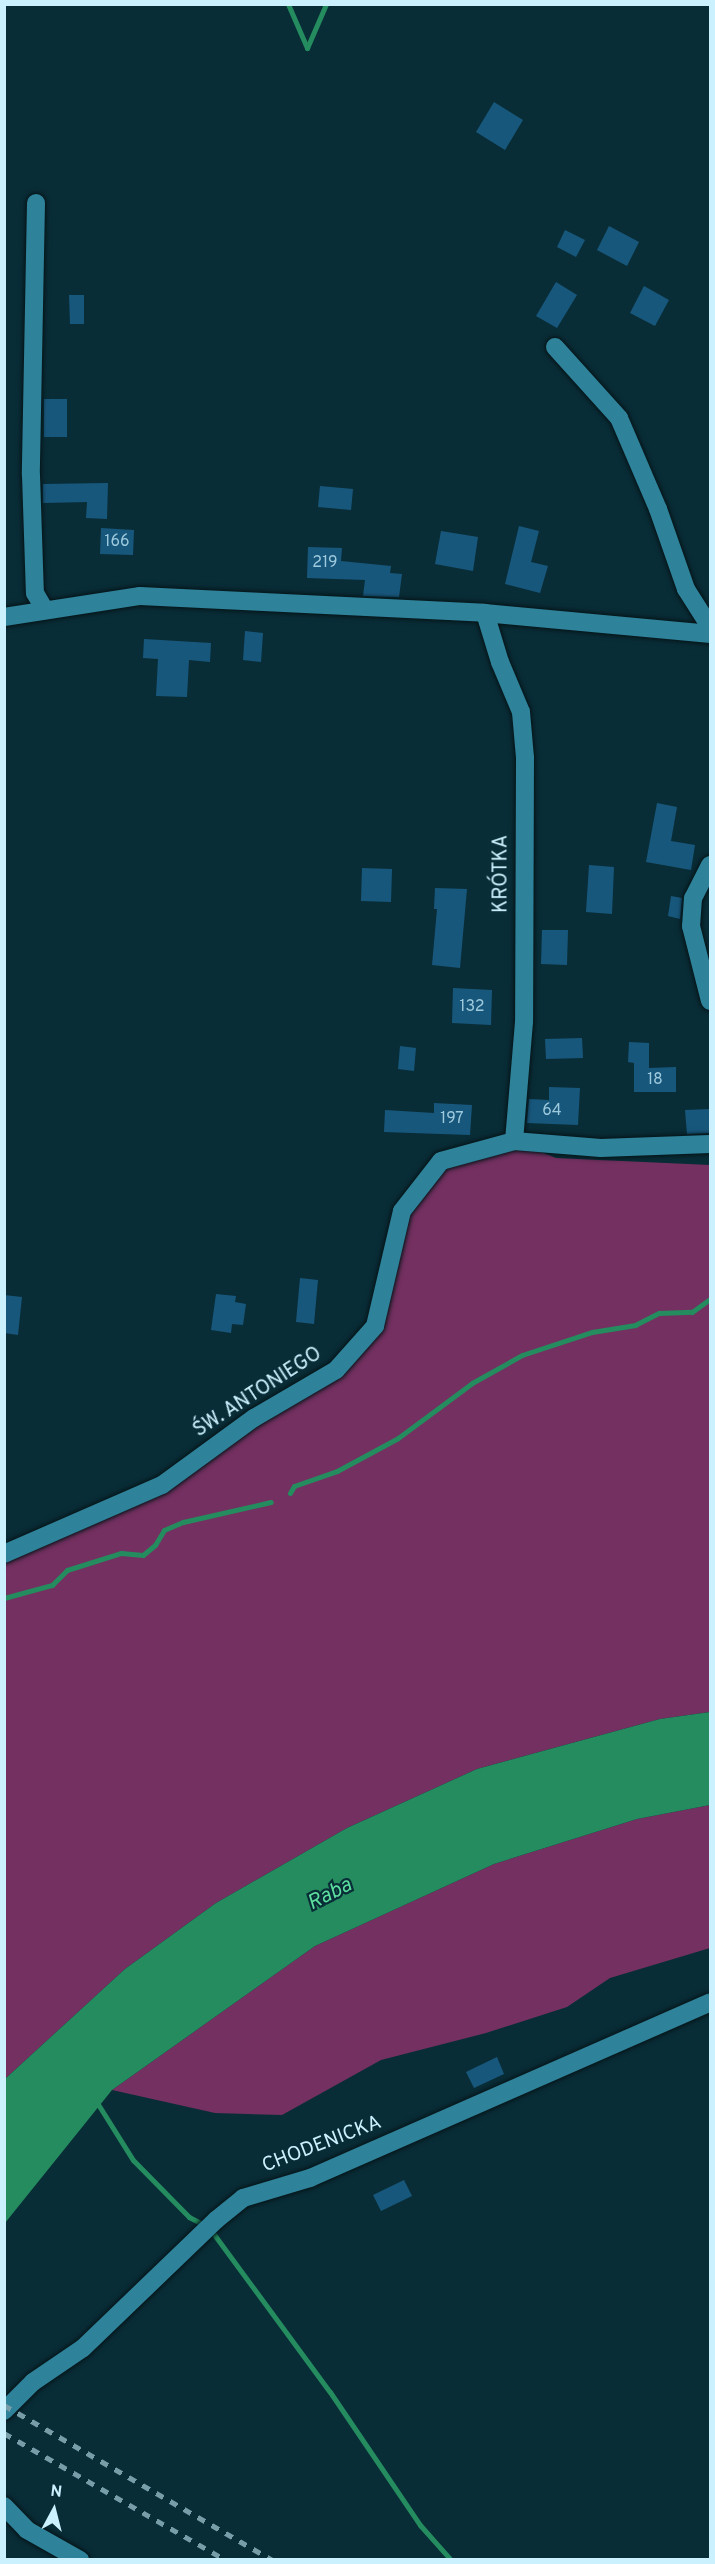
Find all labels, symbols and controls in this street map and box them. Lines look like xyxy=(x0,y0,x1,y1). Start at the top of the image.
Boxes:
house number: 166 xyxy=(104,532,130,552)
house number: 219 xyxy=(312,553,338,573)
street label: KRÓTKA xyxy=(490,835,514,913)
house number: 132 xyxy=(459,997,485,1017)
house number: 18 xyxy=(647,1070,663,1090)
house number: 64 xyxy=(542,1101,562,1121)
house number: 197 xyxy=(440,1109,464,1129)
street label: ŚW. ANTONIEGO xyxy=(189,1342,327,1444)
water label: Raba xyxy=(304,1873,356,1917)
street label: CHODENICKA xyxy=(259,2111,385,2179)
north arrow xyxy=(24,2480,84,2540)
text: N xyxy=(49,2482,63,2503)

